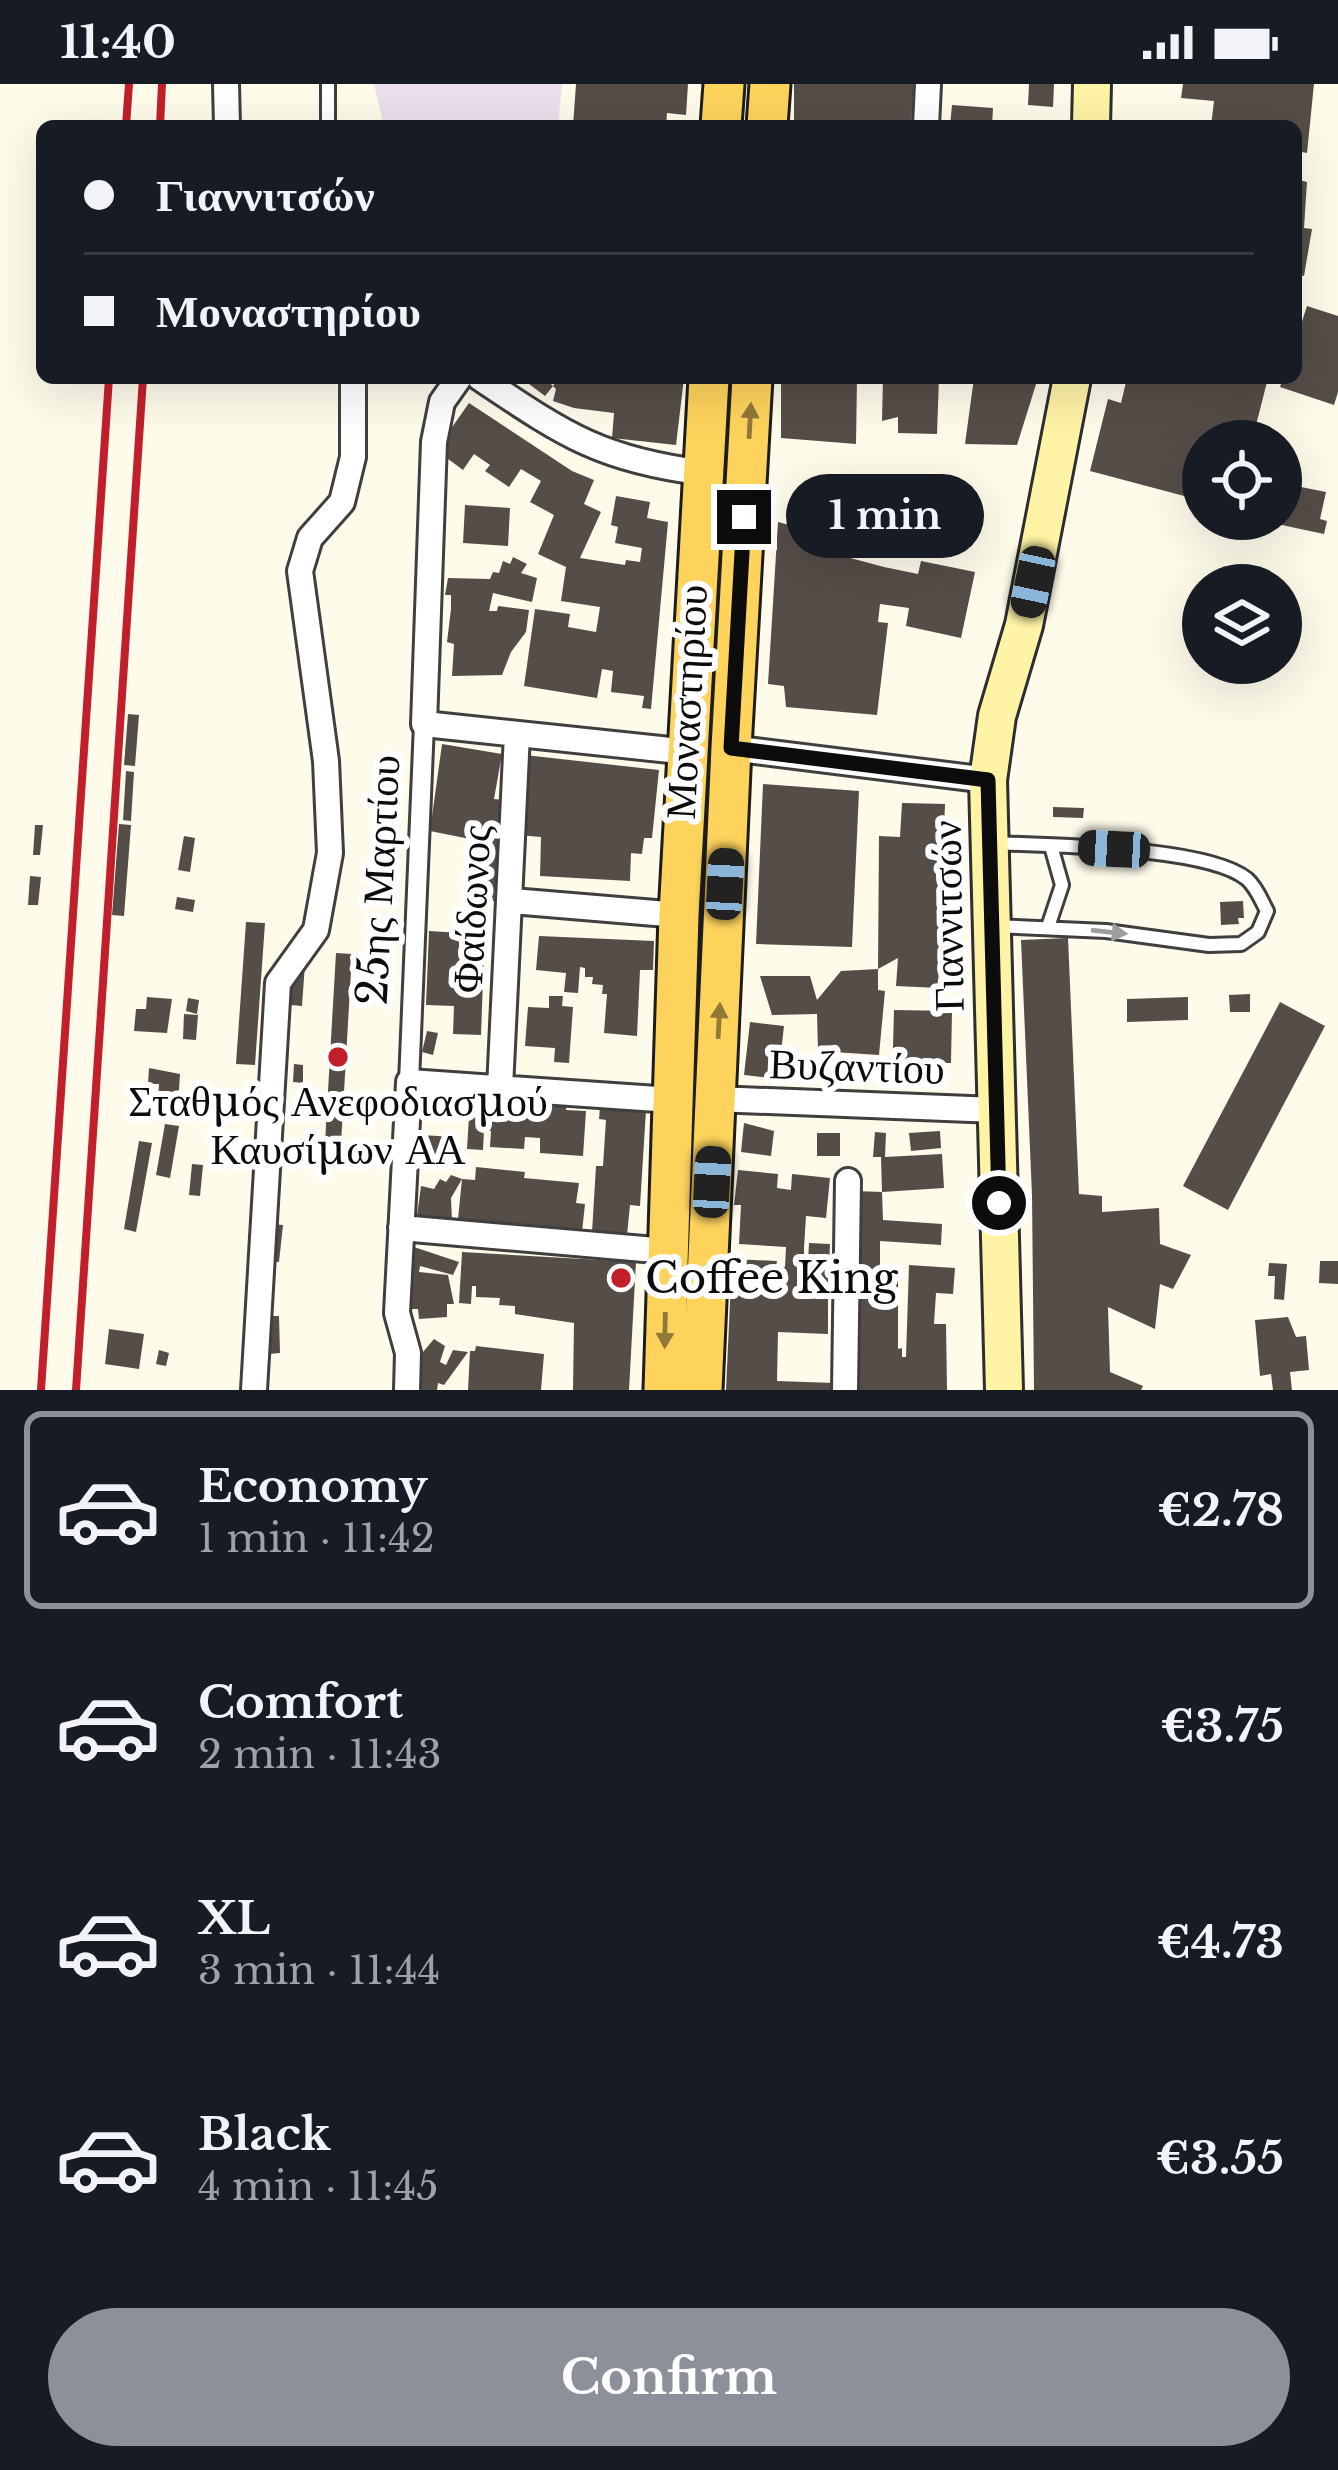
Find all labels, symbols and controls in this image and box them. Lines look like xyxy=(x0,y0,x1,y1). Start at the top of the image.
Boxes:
text: 11:40 xyxy=(60,14,176,70)
text: Γιαννιτσών xyxy=(156,167,375,223)
text: Μοναστηρίου xyxy=(156,283,421,339)
one-way arrow xyxy=(741,402,760,440)
map controls xyxy=(1182,420,1302,684)
button: locate xyxy=(1182,420,1302,540)
callout: 1 min xyxy=(786,475,984,559)
route end xyxy=(717,490,771,544)
text: 1 min xyxy=(829,491,941,540)
car xyxy=(1008,543,1058,621)
button: layers xyxy=(1182,564,1302,684)
street label: Μοναστηρίου xyxy=(654,583,718,821)
street label: 25ης Μαρτίου xyxy=(345,753,411,1007)
street label: Γιαννιτσών xyxy=(919,820,975,1012)
street label: Φαίδωνος xyxy=(441,823,501,994)
car xyxy=(1077,829,1151,869)
car xyxy=(705,847,745,921)
one-way arrow xyxy=(1091,923,1128,942)
one-way arrow xyxy=(710,1001,729,1039)
street label: Βυζαντίου xyxy=(768,1037,946,1095)
marker: Σταθμός Ανεφοδιασμού Καυσίμων ΑΑ xyxy=(325,1044,351,1070)
place label: Σταθμός Ανεφοδιασμού Καυσίμων ΑΑ xyxy=(128,1075,548,1175)
car xyxy=(692,1145,732,1219)
route start xyxy=(972,1176,1026,1230)
place label: Coffee King xyxy=(645,1252,898,1304)
marker: Coffee King xyxy=(608,1265,634,1291)
one-way arrow xyxy=(656,1312,675,1350)
icon: car xyxy=(54,1456,162,1564)
text: Economy xyxy=(198,1458,428,1514)
text: €2.78 xyxy=(1158,1482,1284,1538)
text: 1 min · 11:42 xyxy=(198,1514,435,1563)
icon: car xyxy=(54,1672,162,1780)
text: Comfort xyxy=(198,1674,403,1730)
text: €3.75 xyxy=(1161,1698,1284,1754)
text: 2 min · 11:43 xyxy=(198,1730,441,1779)
icon: car xyxy=(54,1888,162,1996)
text: XL xyxy=(198,1890,270,1946)
text: €4.73 xyxy=(1157,1914,1284,1970)
text: 3 min · 11:44 xyxy=(198,1946,440,1995)
icon: car xyxy=(54,2104,162,2212)
text: Black xyxy=(198,2106,331,2162)
text: €3.55 xyxy=(1156,2130,1284,2186)
text: 4 min · 11:45 xyxy=(198,2162,438,2211)
button: Confirm xyxy=(48,2308,1290,2446)

